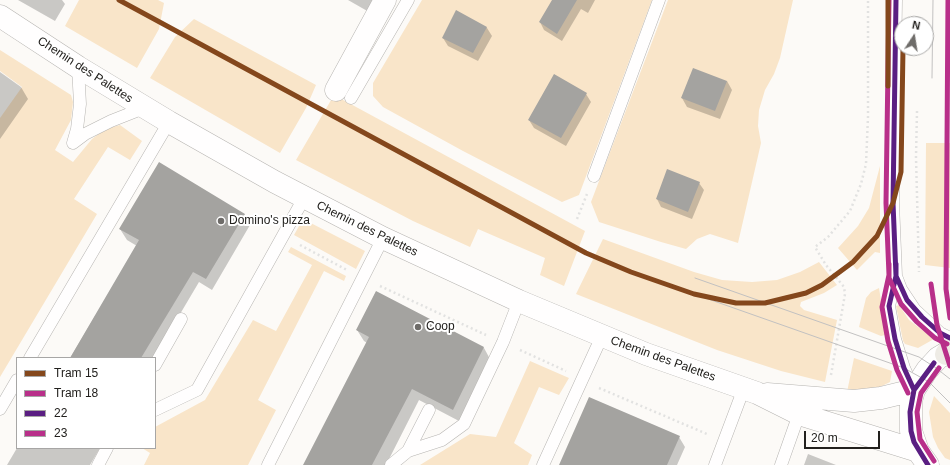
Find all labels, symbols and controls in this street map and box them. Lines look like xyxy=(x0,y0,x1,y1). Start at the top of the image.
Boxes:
north arrow xyxy=(894,16,934,56)
text: N xyxy=(911,19,921,32)
street label: Chemin des Palettes xyxy=(35,34,135,106)
street label: Chemin des Palettes xyxy=(314,198,420,260)
place label: Domino's pizza xyxy=(229,214,310,228)
marker: Domino's pizza xyxy=(216,216,226,226)
place label: Coop xyxy=(426,320,455,334)
marker: Coop xyxy=(413,322,423,332)
street label: Chemin des Palettes xyxy=(609,333,717,385)
legend xyxy=(16,357,156,449)
text: Tram 15 xyxy=(54,366,98,380)
text: Tram 18 xyxy=(54,386,98,400)
text: 22 xyxy=(54,406,67,420)
scale bar xyxy=(806,423,882,449)
text: 23 xyxy=(54,426,67,440)
text: 20 m xyxy=(811,431,838,445)

